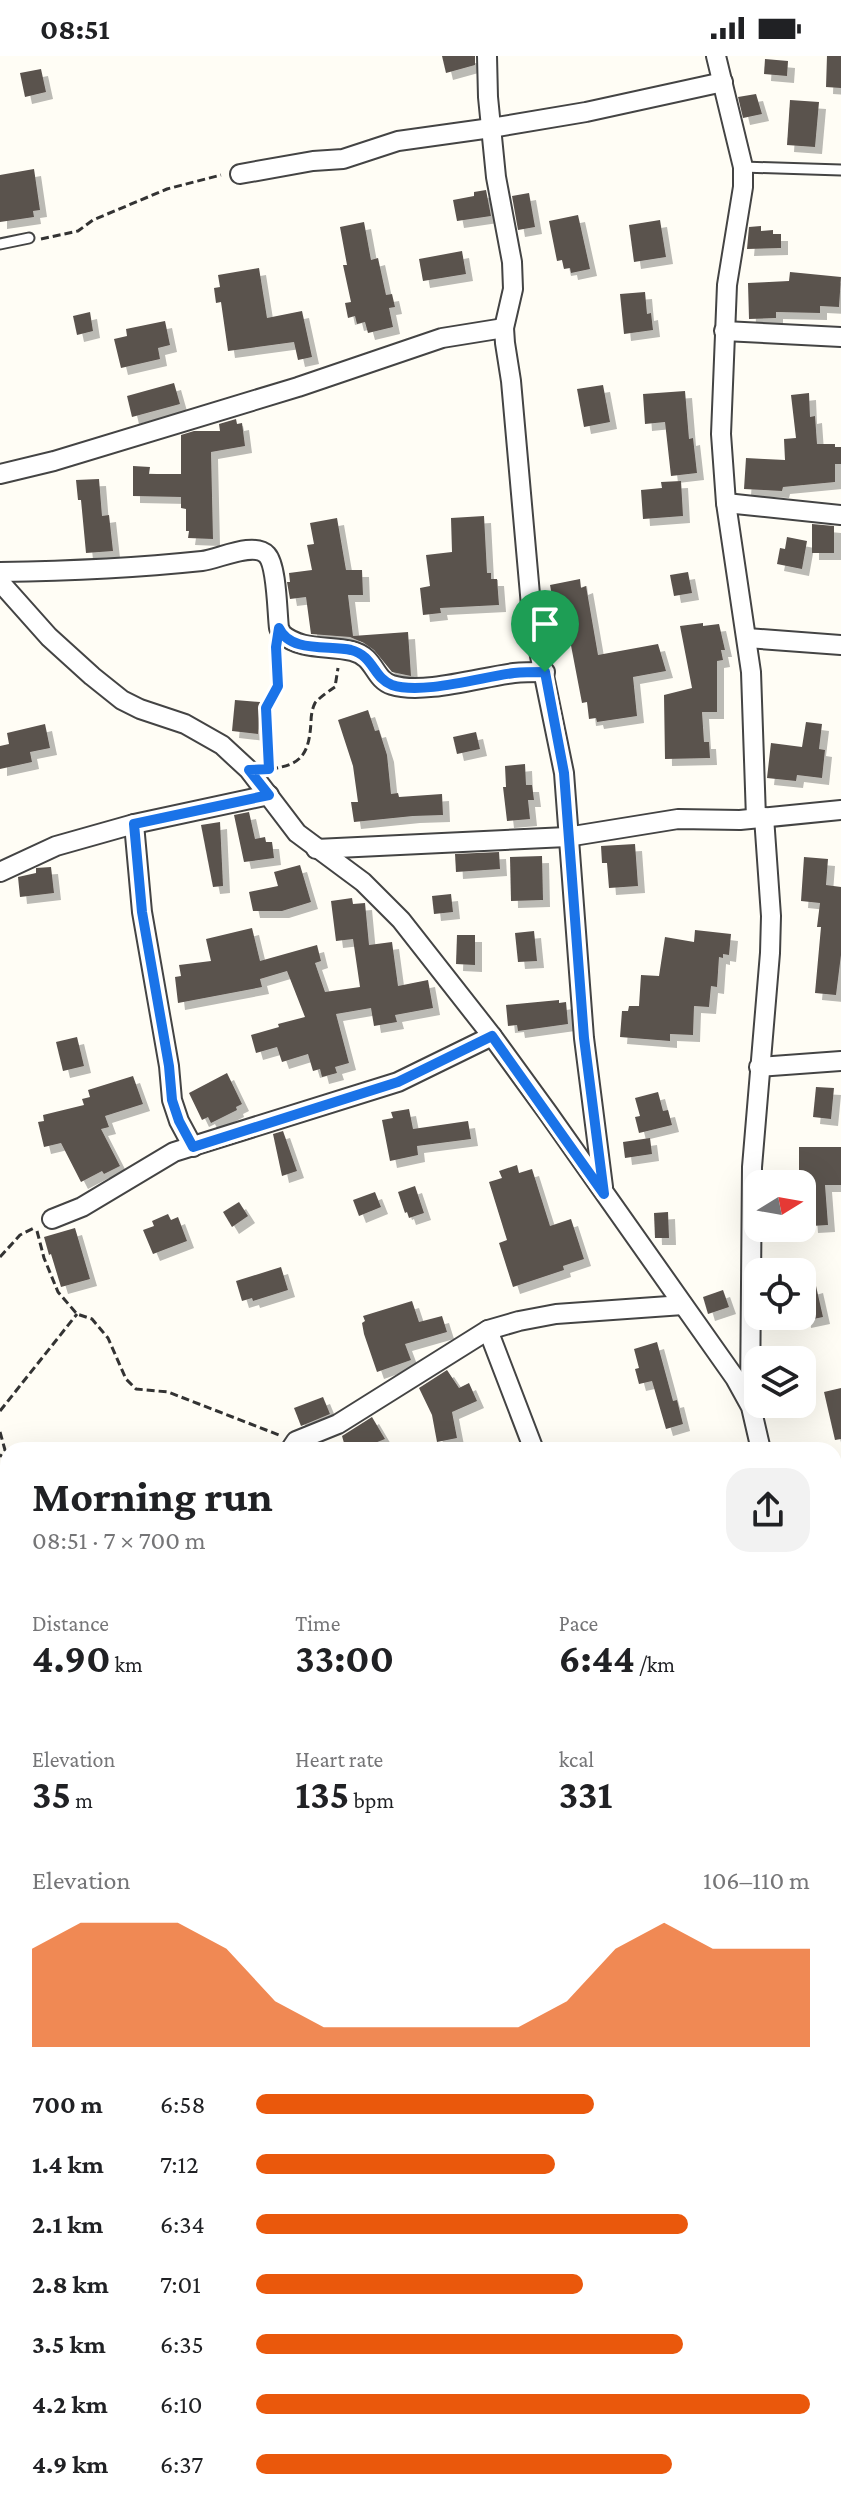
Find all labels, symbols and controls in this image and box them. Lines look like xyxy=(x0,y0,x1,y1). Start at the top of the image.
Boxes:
text: 08:51 xyxy=(40,12,110,45)
pin xyxy=(511,590,579,672)
icon: arrive xyxy=(523,602,567,646)
north arrow xyxy=(744,1170,816,1242)
map controls xyxy=(744,1170,816,1418)
button: locate xyxy=(744,1258,816,1330)
button: layers xyxy=(744,1346,816,1418)
button: share xyxy=(726,1468,810,1552)
text: Morning run xyxy=(32,1472,273,1520)
text: 08:51 · 7 × 700 m xyxy=(32,1526,206,1555)
text: Distance xyxy=(32,1611,109,1636)
text: Time xyxy=(295,1611,340,1636)
text: Pace xyxy=(559,1611,598,1636)
text: 4.90 xyxy=(32,1636,110,1681)
text: 33:00 xyxy=(295,1636,394,1681)
text: 6:44 xyxy=(559,1636,635,1681)
text: km xyxy=(110,1652,143,1677)
text: /km xyxy=(635,1652,675,1677)
text: Elevation xyxy=(32,1747,115,1772)
text: Heart rate xyxy=(295,1747,383,1772)
text: kcal xyxy=(559,1747,594,1772)
text: 35 xyxy=(32,1772,71,1817)
text: 135 xyxy=(295,1772,349,1817)
text: 331 xyxy=(559,1772,612,1817)
text: m xyxy=(71,1788,93,1813)
text: bpm xyxy=(349,1788,394,1813)
text: Elevation xyxy=(32,1866,130,1895)
text: 106–110 m xyxy=(703,1866,810,1895)
text: 700 m xyxy=(32,2090,103,2119)
text: 6:58 xyxy=(160,2090,205,2119)
text: 1.4 km xyxy=(32,2150,104,2179)
text: 7:12 xyxy=(160,2150,199,2179)
text: 2.1 km xyxy=(32,2210,103,2239)
text: 6:34 xyxy=(160,2210,205,2239)
text: 2.8 km xyxy=(32,2270,109,2299)
text: 7:01 xyxy=(160,2270,201,2299)
text: 3.5 km xyxy=(32,2330,106,2359)
text: 6:35 xyxy=(160,2330,204,2359)
text: 4.2 km xyxy=(32,2390,108,2419)
text: 6:10 xyxy=(160,2390,202,2419)
text: 4.9 km xyxy=(32,2450,108,2479)
text: 6:37 xyxy=(160,2450,203,2479)

